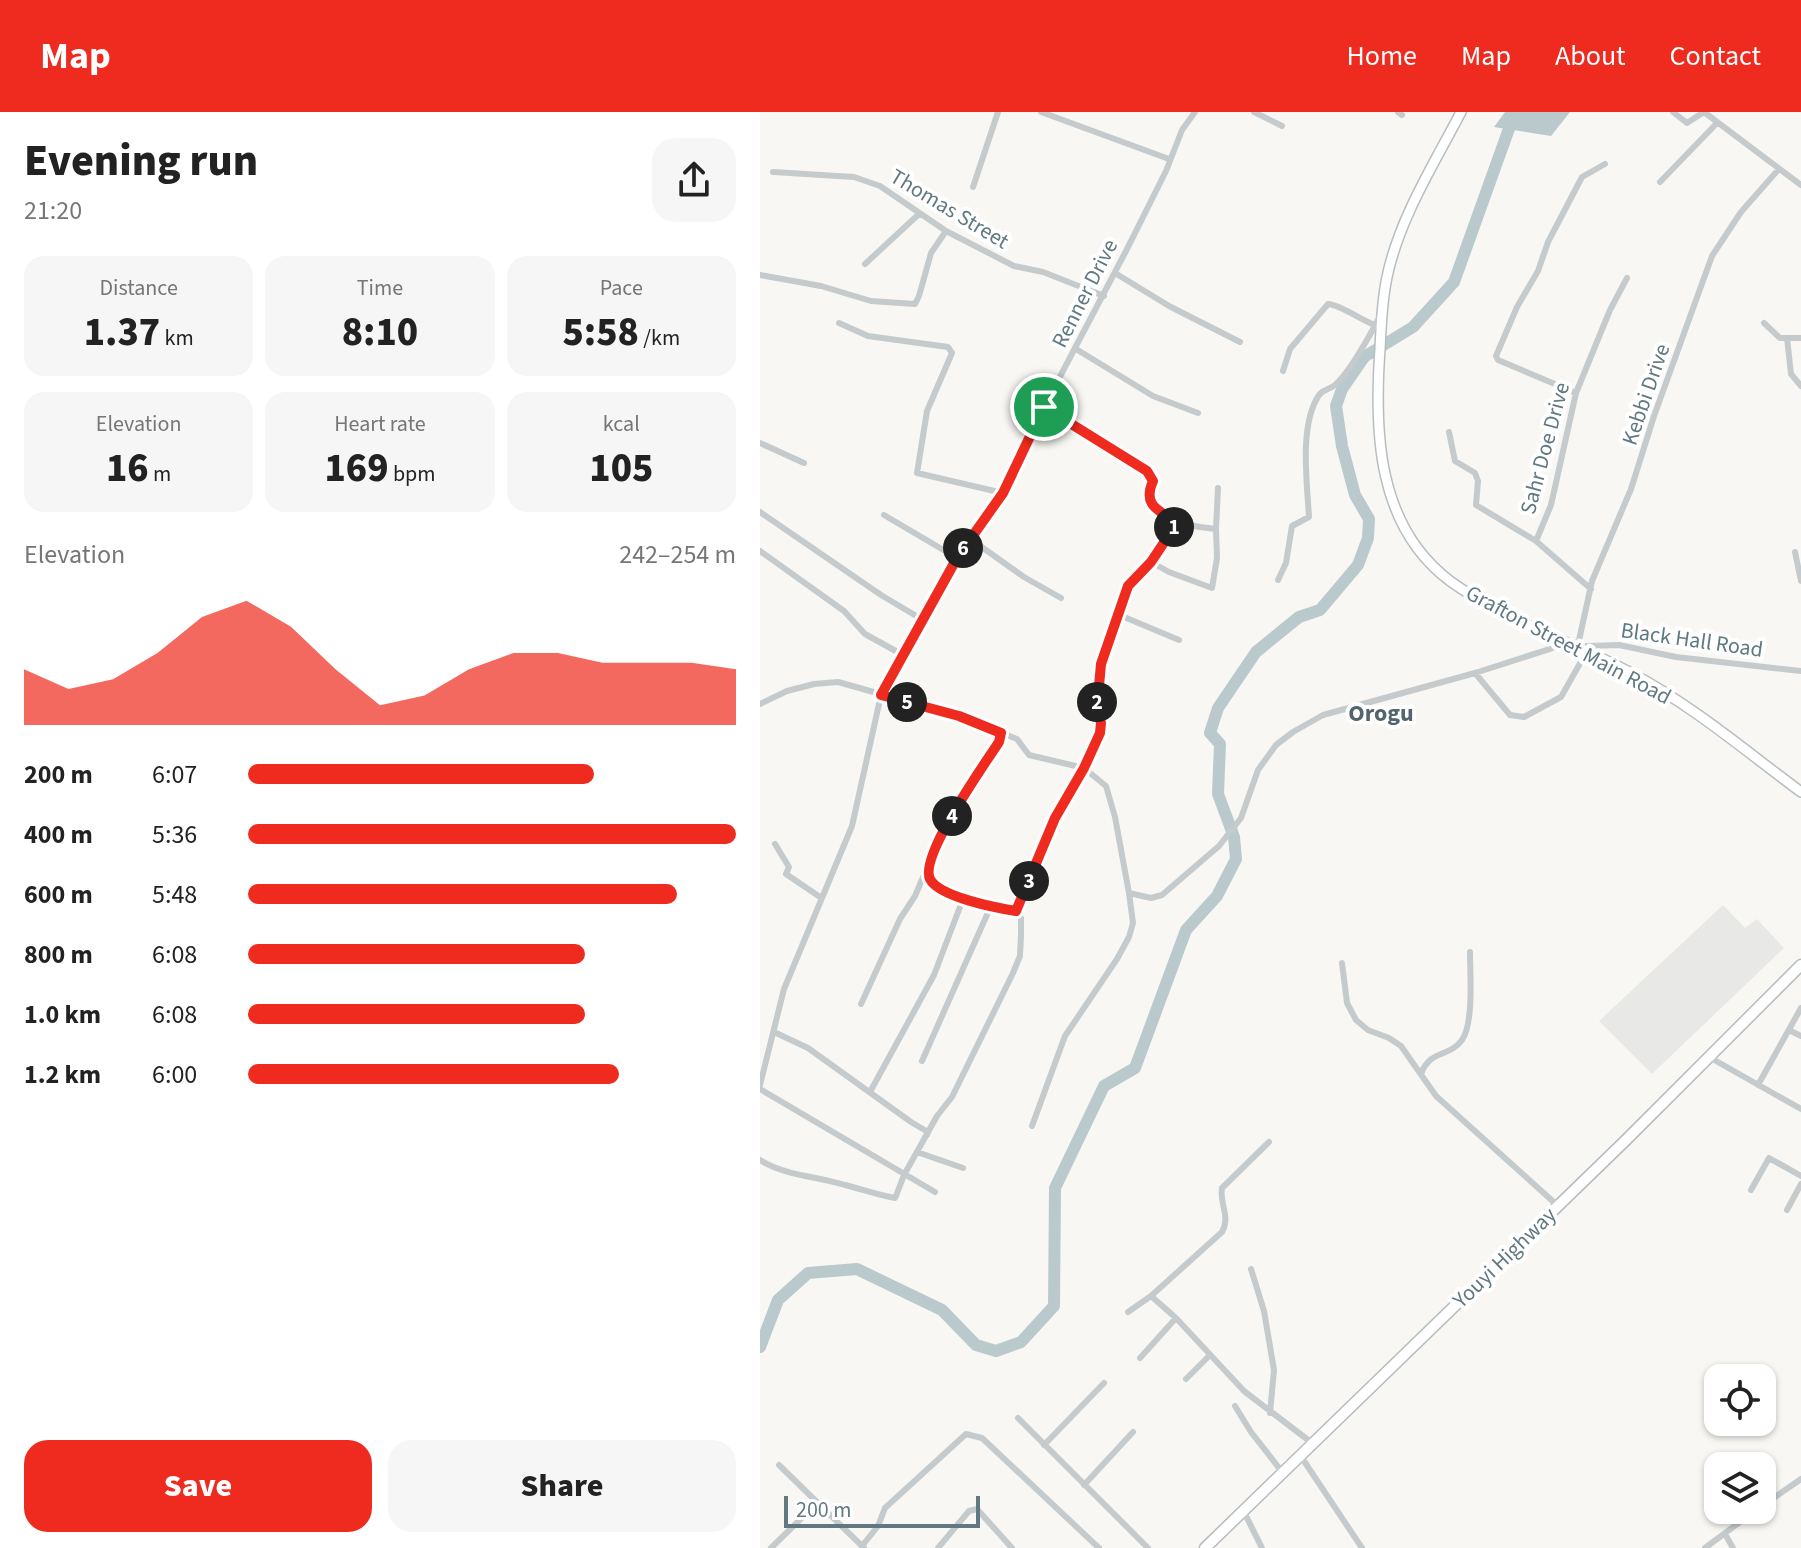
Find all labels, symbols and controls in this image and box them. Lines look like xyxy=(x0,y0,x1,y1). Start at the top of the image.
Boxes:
text: Map xyxy=(40,29,111,83)
text: Home xyxy=(1346,36,1417,76)
text: Map xyxy=(1461,36,1511,76)
text: About xyxy=(1555,36,1626,76)
text: Contact xyxy=(1670,36,1761,76)
text: Evening run xyxy=(24,130,258,193)
button: share xyxy=(652,138,736,222)
street label: Thomas Street xyxy=(884,161,1016,257)
text: 21:20 xyxy=(24,192,82,229)
street label: Renner Drive xyxy=(1044,234,1126,353)
text: Distance xyxy=(100,272,178,304)
text: Time xyxy=(357,272,403,304)
text: Pace xyxy=(600,272,643,304)
text: 1.37 xyxy=(84,304,160,361)
text: 8:10 xyxy=(342,304,418,361)
text: 5:58 xyxy=(562,304,639,361)
text: km xyxy=(160,322,194,354)
text: /km xyxy=(639,322,680,354)
street label: Kebbi Drive xyxy=(1614,339,1678,449)
pin xyxy=(1010,373,1078,441)
street label: Sahr Doe Drive xyxy=(1512,379,1578,518)
icon: arrive xyxy=(1022,385,1066,429)
text: Elevation xyxy=(96,408,182,440)
text: Heart rate xyxy=(334,408,426,440)
text: kcal xyxy=(603,408,640,440)
text: 16 xyxy=(106,440,149,497)
text: 169 xyxy=(324,440,389,497)
text: 105 xyxy=(589,440,653,497)
text: m xyxy=(149,458,171,490)
text: bpm xyxy=(389,458,436,490)
pin: 1 xyxy=(1154,507,1194,547)
text: 1 xyxy=(1168,511,1180,543)
pin: 6 xyxy=(943,528,983,568)
text: 6 xyxy=(957,532,969,564)
text: Elevation xyxy=(24,536,125,573)
text: 242–254 m xyxy=(619,536,736,573)
street label: Grafton Street Main Road xyxy=(1460,577,1677,713)
street label: Black Hall Road xyxy=(1619,614,1765,666)
pin: 5 xyxy=(887,682,927,722)
pin: 2 xyxy=(1077,682,1117,722)
text: 5 xyxy=(901,686,913,718)
text: 2 xyxy=(1091,686,1103,718)
district label: Orogu xyxy=(1348,696,1414,731)
text: 200 m xyxy=(24,756,93,793)
text: 6:07 xyxy=(152,756,197,793)
pin: 4 xyxy=(932,796,972,836)
text: 4 xyxy=(946,800,958,832)
text: 400 m xyxy=(24,816,93,853)
text: 5:36 xyxy=(152,816,197,853)
pin: 3 xyxy=(1009,861,1049,901)
text: 3 xyxy=(1023,865,1035,897)
text: 600 m xyxy=(24,876,93,913)
text: 5:48 xyxy=(152,876,197,913)
text: 800 m xyxy=(24,936,93,973)
text: 6:08 xyxy=(152,936,197,973)
text: 1.0 km xyxy=(24,996,101,1033)
text: 6:08 xyxy=(152,996,197,1033)
text: 1.2 km xyxy=(24,1056,101,1093)
text: 6:00 xyxy=(152,1056,197,1093)
street label: Youyi Highway xyxy=(1445,1199,1564,1316)
map controls xyxy=(1704,1364,1776,1524)
button: locate xyxy=(1704,1364,1776,1436)
button: Save xyxy=(24,1440,372,1532)
button: Share xyxy=(388,1440,736,1532)
button: layers xyxy=(1704,1452,1776,1524)
scale bar xyxy=(784,1492,980,1528)
text: 200 m xyxy=(796,1494,851,1526)

